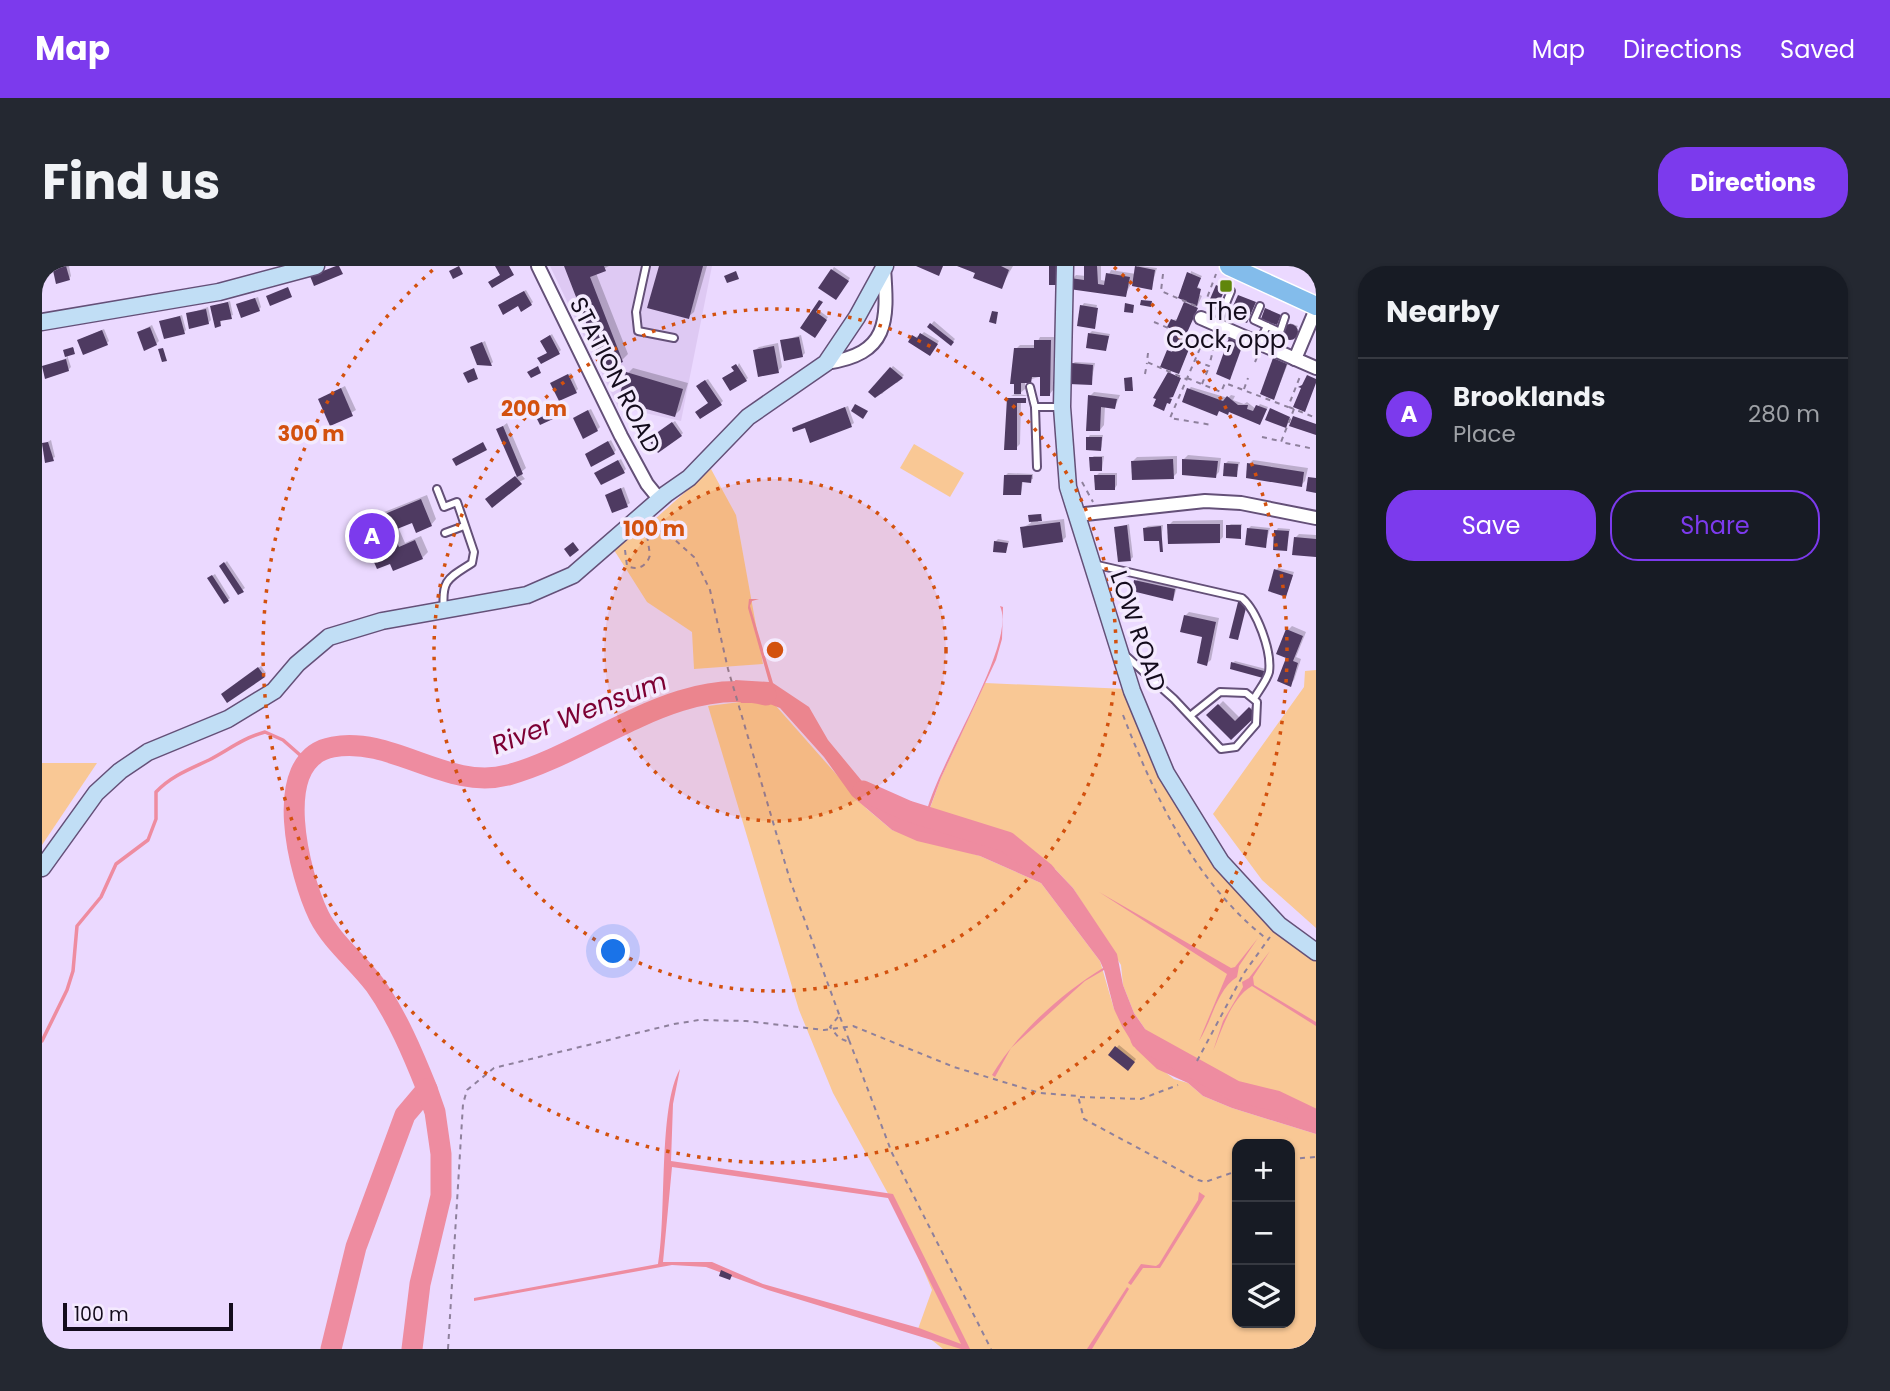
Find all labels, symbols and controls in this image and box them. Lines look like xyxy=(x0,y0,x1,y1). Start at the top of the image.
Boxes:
text: Map xyxy=(35,25,110,72)
text: Map xyxy=(1532,33,1585,66)
text: Directions xyxy=(1623,33,1742,66)
text: Saved xyxy=(1780,33,1855,66)
button: Directions xyxy=(1658,147,1848,218)
text: Find us xyxy=(42,148,220,216)
marker: The Cock, opp xyxy=(1218,278,1234,294)
text: Nearby xyxy=(1386,290,1500,333)
street label: STATION ROAD xyxy=(562,291,669,458)
place label: The Cock, opp xyxy=(1166,295,1286,356)
text: Brooklands xyxy=(1453,379,1605,415)
text: 200 m xyxy=(501,394,567,423)
text: A xyxy=(1401,398,1417,430)
text: 280 m xyxy=(1748,398,1820,430)
text: Place xyxy=(1453,418,1516,450)
text: 300 m xyxy=(278,419,344,448)
button: Save xyxy=(1386,490,1596,561)
button: Share xyxy=(1610,490,1820,561)
pin: A xyxy=(349,510,395,562)
text: 100 m xyxy=(623,514,685,543)
street label: LOW ROAD xyxy=(1102,566,1175,696)
centre of rings xyxy=(763,638,787,662)
water label: River Wensum xyxy=(486,663,672,763)
your location xyxy=(596,934,630,968)
map controls xyxy=(1232,1139,1295,1328)
button: + xyxy=(1232,1139,1295,1202)
button: − xyxy=(1232,1202,1295,1265)
button: layers xyxy=(1232,1265,1295,1328)
scale bar xyxy=(63,1300,233,1332)
text: 100 m xyxy=(74,1301,129,1328)

